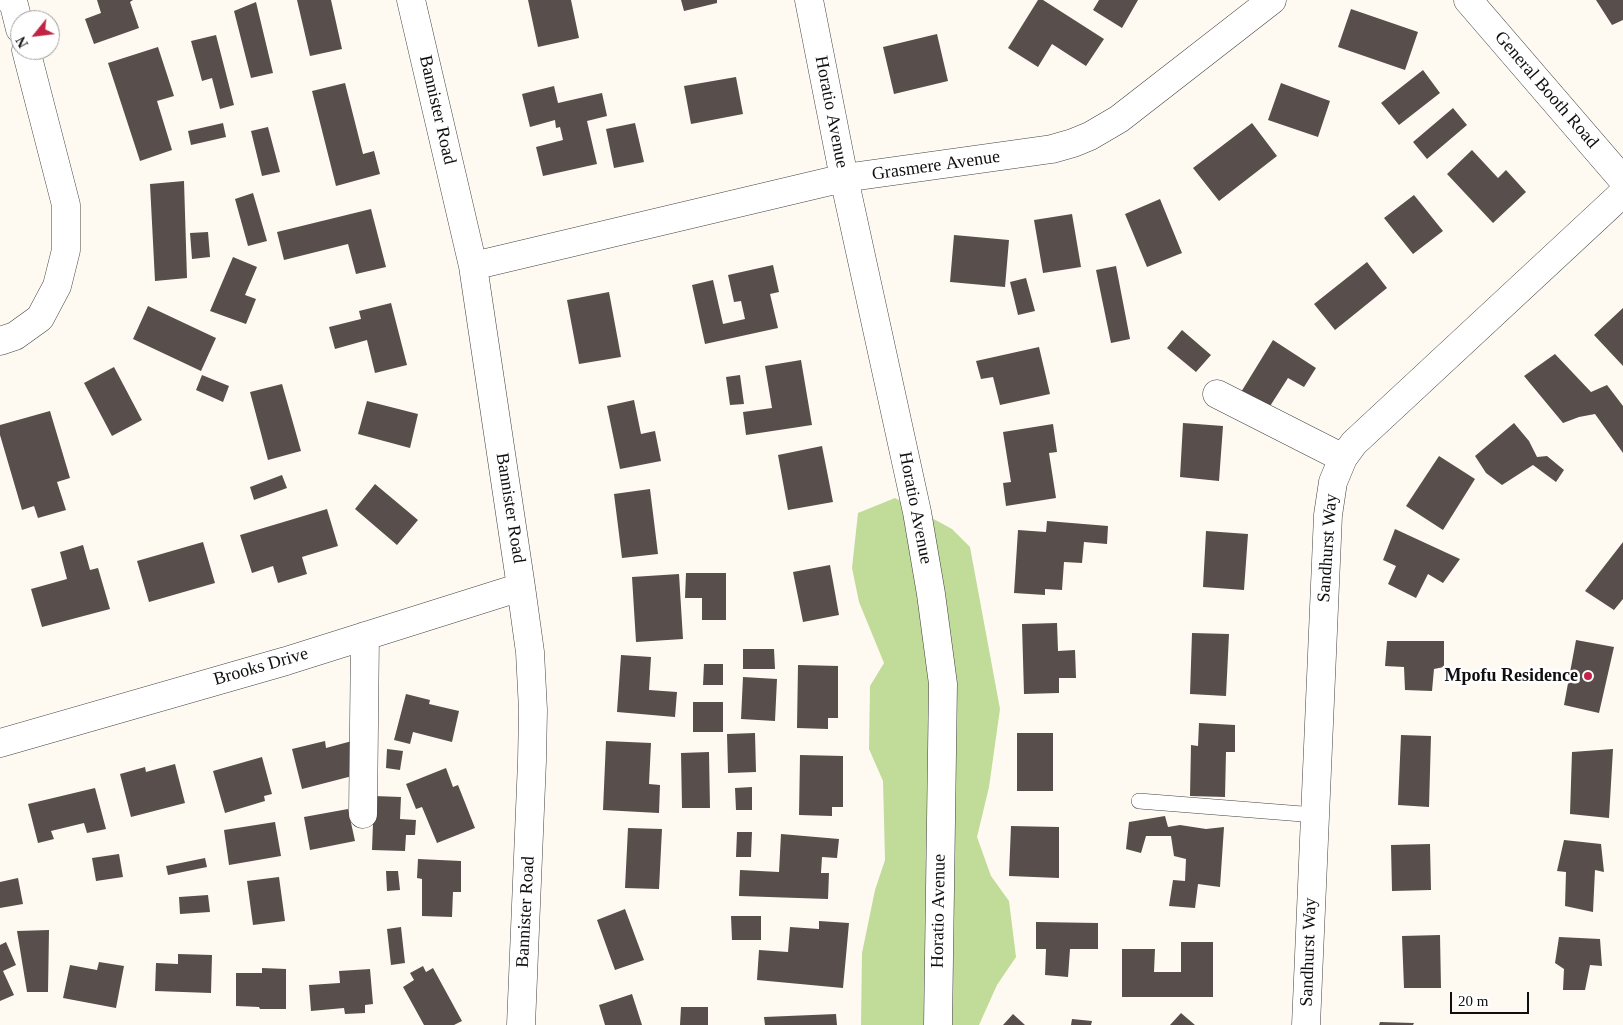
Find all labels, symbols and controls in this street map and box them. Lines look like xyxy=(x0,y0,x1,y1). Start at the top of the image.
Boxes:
north arrow xyxy=(10,10,60,60)
street label: General Booth Road xyxy=(1489,27,1603,153)
text: N xyxy=(13,34,31,50)
street label: Bannister Road xyxy=(414,53,460,167)
street label: Horatio Avenue xyxy=(810,54,852,170)
street label: Grasmere Avenue xyxy=(871,146,1001,186)
street label: Horatio Avenue xyxy=(894,450,936,566)
street label: Bannister Road xyxy=(491,451,529,565)
street label: Sandhurst Way xyxy=(1313,493,1343,603)
street label: Brooks Drive xyxy=(211,643,311,691)
place label: Mpofu Residence xyxy=(1445,665,1578,687)
marker: Mpofu Residence xyxy=(1582,670,1594,682)
street label: Horatio Avenue xyxy=(927,854,951,968)
street label: Bannister Road xyxy=(512,856,540,968)
street label: Sandhurst Way xyxy=(1296,897,1322,1007)
scale bar xyxy=(1453,982,1532,1014)
text: 20 m xyxy=(1458,993,1488,1009)

